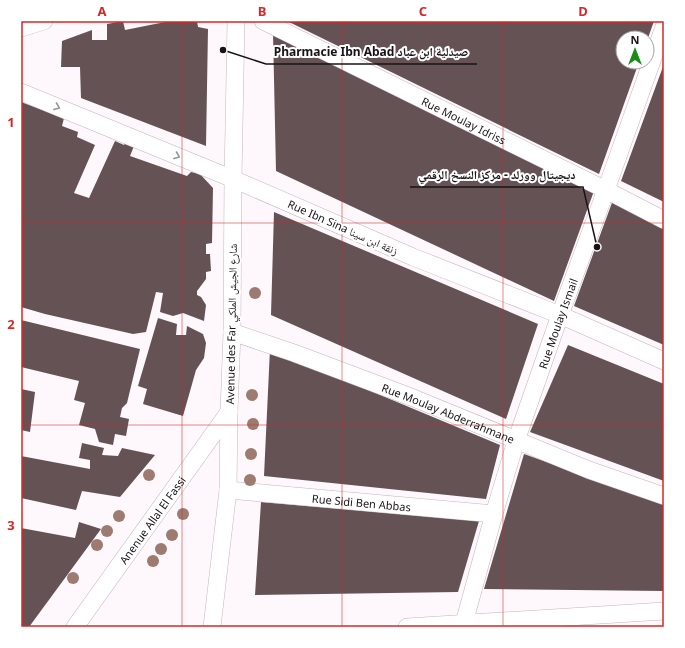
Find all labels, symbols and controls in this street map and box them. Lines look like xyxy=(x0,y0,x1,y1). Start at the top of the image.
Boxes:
text: A xyxy=(98,2,107,20)
text: B xyxy=(258,2,266,20)
text: C xyxy=(419,2,427,20)
text: D xyxy=(578,2,588,20)
north arrow xyxy=(615,30,655,70)
text: N xyxy=(631,32,639,47)
callout: Pharmacie Ibn Abad صيدلية ابن عباد xyxy=(266,40,477,64)
text: Pharmacie Ibn Abad صيدلية ابن عباد xyxy=(274,43,468,60)
street label: Rue Moulay Idriss xyxy=(419,93,509,147)
one-way arrow xyxy=(53,102,61,110)
text: 1 xyxy=(7,113,15,131)
one-way arrow xyxy=(173,151,181,159)
callout: ديجيتال وورلد - مركز النسخ الرقمي xyxy=(410,163,583,187)
text: ديجيتال وورلد - مركز النسخ الرقمي xyxy=(418,166,576,185)
street label: Rue Ibn Sina زنقة ابن سينا xyxy=(286,196,400,258)
street label: Avenue des Far شارع الجيش الملكي xyxy=(222,244,242,405)
street label: Rue Moulay Ismail xyxy=(534,276,580,371)
text: 2 xyxy=(7,315,15,333)
street label: Rue Moulay Abderrahmane xyxy=(380,379,517,446)
street label: Anenue Allal El Fassi xyxy=(115,473,188,567)
street label: Rue Sidi Ben Abbas xyxy=(311,490,412,514)
text: 3 xyxy=(7,516,15,534)

